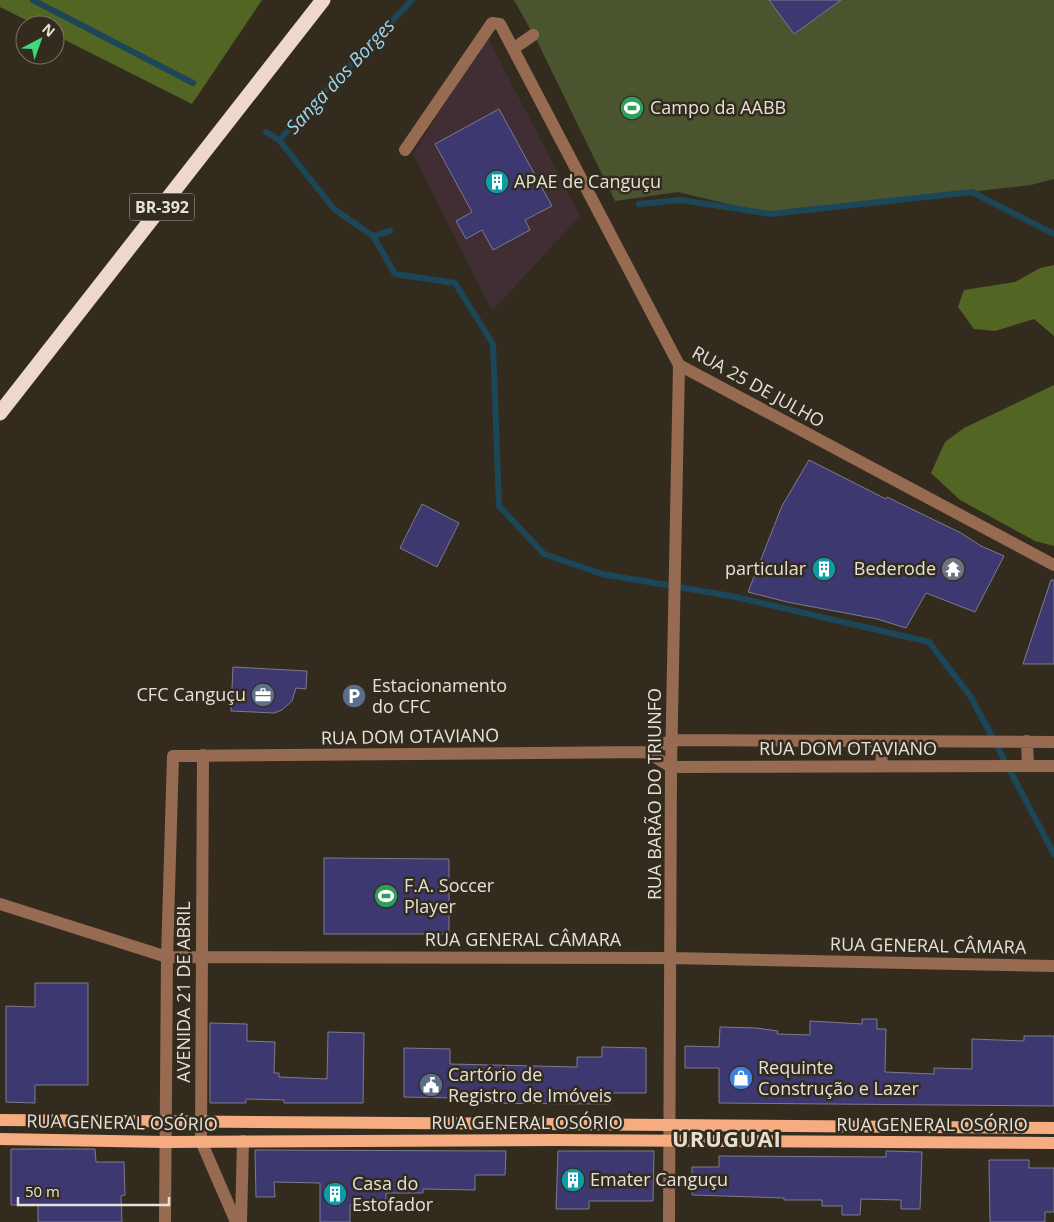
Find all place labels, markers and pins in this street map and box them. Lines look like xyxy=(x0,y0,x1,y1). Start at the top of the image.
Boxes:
sports icon: Campo da AABB xyxy=(619,95,645,121)
place label: Campo da AABB xyxy=(650,95,786,119)
building icon: APAE de Canguçu xyxy=(484,169,510,195)
place label: APAE de Canguçu xyxy=(514,169,661,193)
place label: particular xyxy=(725,556,807,580)
building icon: particular xyxy=(811,556,837,582)
place label: Bederode xyxy=(854,556,936,580)
temple icon: Bederode xyxy=(940,556,966,582)
place label: Estacionamento do CFC xyxy=(372,673,507,718)
place label: CFC Canguçu xyxy=(137,682,246,706)
office icon: CFC Canguçu xyxy=(250,682,276,708)
parking icon: Estacionamento do CFC xyxy=(341,683,367,709)
place label: F.A. Soccer Player xyxy=(404,873,495,918)
sports icon: F.A. Soccer Player xyxy=(373,883,399,909)
place label: Requinte Construção e Lazer xyxy=(758,1055,919,1100)
place label: Cartório de Registro de Imóveis xyxy=(448,1062,612,1107)
shop icon: Requinte Construção e Lazer xyxy=(728,1065,754,1091)
public building icon: Cartório de Registro de Imóveis xyxy=(418,1072,444,1098)
building icon: Emater Canguçu xyxy=(560,1167,586,1193)
place label: Emater Canguçu xyxy=(590,1167,728,1191)
place label: Casa do Estofador xyxy=(352,1171,434,1216)
building icon: Casa do Estofador xyxy=(322,1181,348,1207)

